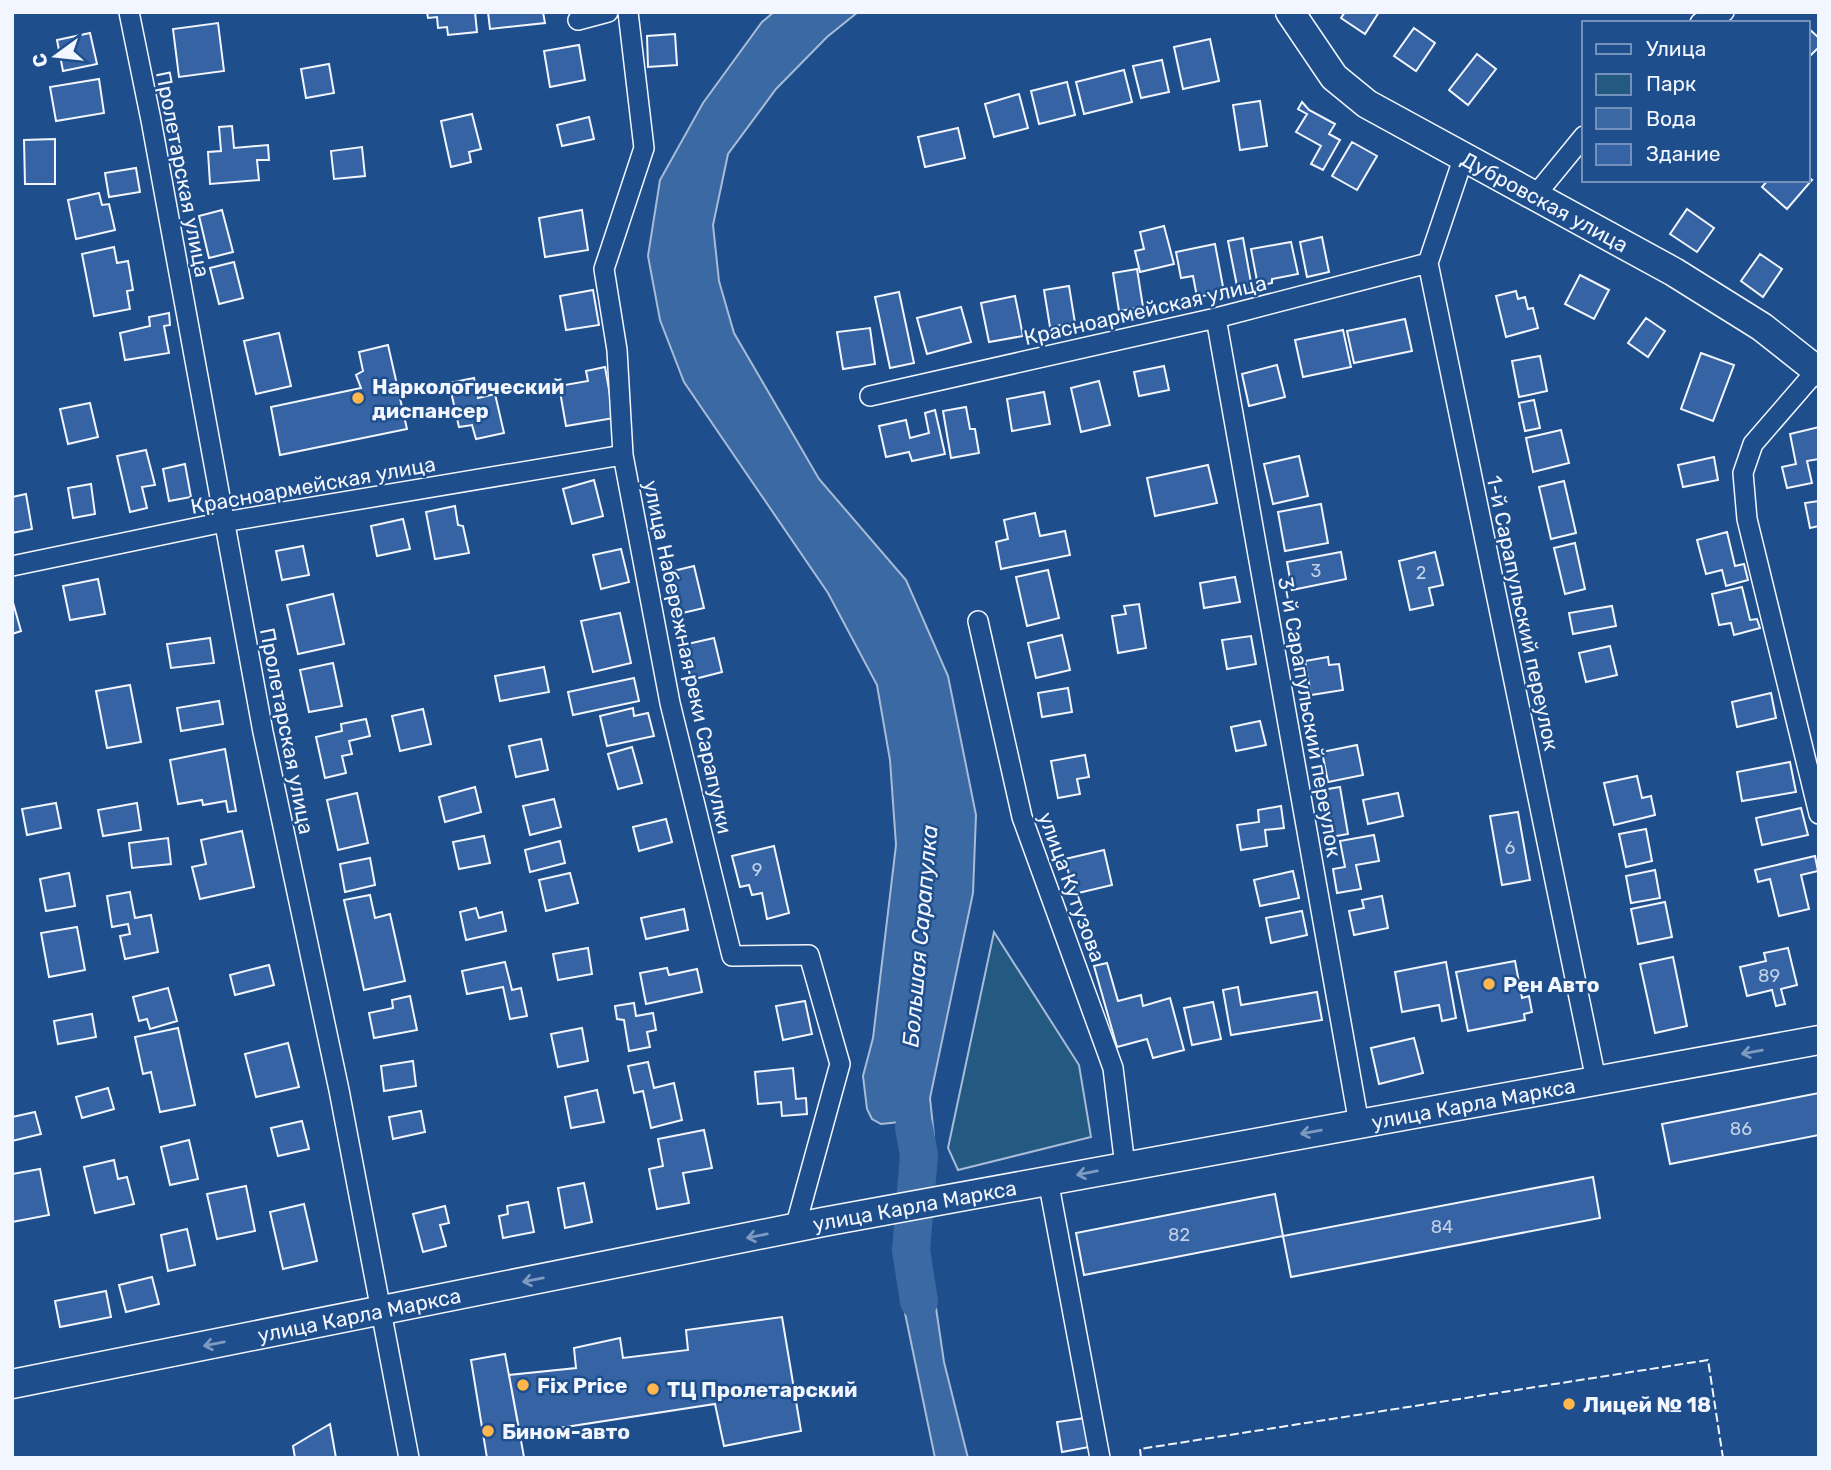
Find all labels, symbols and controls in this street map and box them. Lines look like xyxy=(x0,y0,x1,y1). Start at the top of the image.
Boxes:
north arrow xyxy=(21,21,91,91)
legend xyxy=(1582,21,1810,182)
text: Улица xyxy=(1646,36,1706,61)
text: С xyxy=(27,51,53,70)
street label: Пролетарская улица xyxy=(151,69,215,279)
text: Парк xyxy=(1646,71,1696,96)
text: Вода xyxy=(1646,106,1696,131)
text: Здание xyxy=(1646,141,1721,166)
street label: Дубровская улица xyxy=(1457,146,1633,257)
street label: Красноармейская улица xyxy=(1021,270,1269,350)
place label: Наркологический диспансер xyxy=(372,374,564,423)
marker: Наркологический диспансер xyxy=(350,390,366,406)
street label: Красноармейская улица xyxy=(189,451,437,519)
street label: 1-й Сарапульский переулок xyxy=(1482,473,1564,753)
street label: улица Набережная реки Сарапулки xyxy=(638,478,738,836)
house number: 3 xyxy=(1311,560,1321,582)
house number: 2 xyxy=(1416,562,1426,584)
street label: 3-й Сарапульский переулок xyxy=(1273,575,1347,859)
street label: Пролетарская улица xyxy=(255,626,319,836)
street label: улица Кутузова xyxy=(1033,809,1111,965)
water label: Большая Сарапулка xyxy=(896,824,944,1048)
house number: 6 xyxy=(1505,837,1516,859)
house number: 9 xyxy=(752,859,762,881)
house number: 89 xyxy=(1758,965,1780,987)
place label: Рен Авто xyxy=(1503,972,1600,997)
marker: Рен Авто xyxy=(1481,976,1497,992)
one-way arrow xyxy=(1741,1046,1764,1059)
street label: улица Карла Маркса xyxy=(1369,1072,1577,1134)
house number: 86 xyxy=(1730,1118,1752,1140)
one-way arrow xyxy=(1300,1126,1323,1140)
one-way arrow xyxy=(1076,1167,1099,1180)
street label: улица Карла Маркса xyxy=(810,1174,1018,1236)
house number: 84 xyxy=(1431,1216,1453,1238)
house number: 82 xyxy=(1168,1224,1190,1246)
one-way arrow xyxy=(746,1230,769,1243)
one-way arrow xyxy=(522,1274,545,1288)
street label: улица Карла Маркса xyxy=(255,1282,463,1347)
one-way arrow xyxy=(203,1338,226,1351)
place label: Fix Price xyxy=(537,1373,627,1398)
marker: Fix Price xyxy=(515,1377,531,1393)
place label: ТЦ Пролетарский xyxy=(667,1377,857,1402)
marker: ТЦ Пролетарский xyxy=(645,1381,661,1397)
place label: Лицей № 18 xyxy=(1583,1392,1711,1417)
marker: Лицей № 18 xyxy=(1561,1396,1577,1412)
place label: Бином-авто xyxy=(502,1419,630,1444)
marker: Бином-авто xyxy=(480,1423,496,1439)

